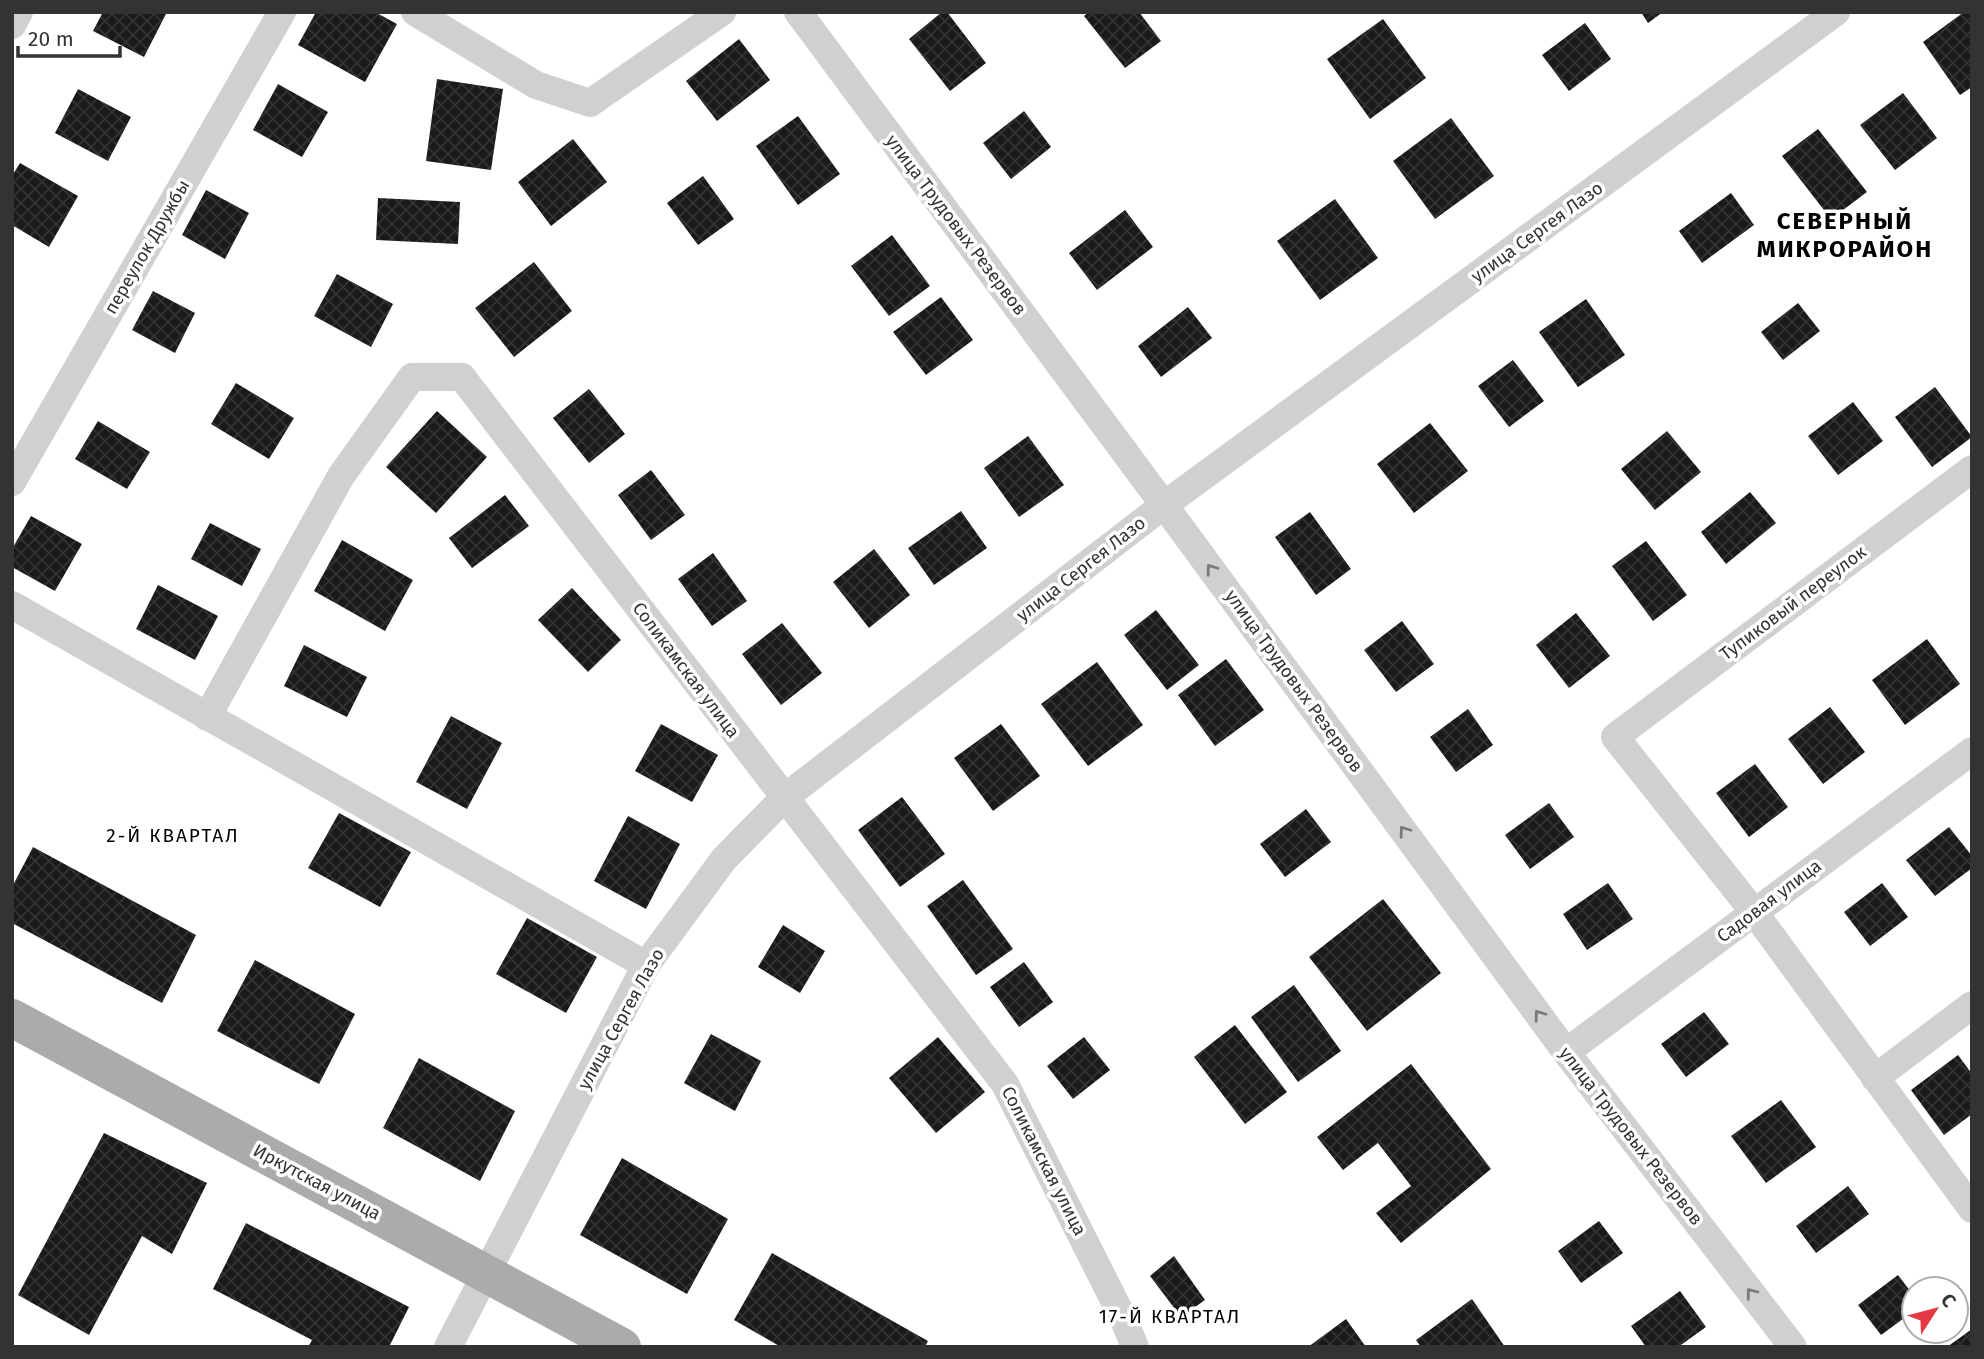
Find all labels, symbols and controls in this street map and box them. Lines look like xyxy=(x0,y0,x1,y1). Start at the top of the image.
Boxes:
scale bar xyxy=(18,14,119,58)
text: 20 m xyxy=(28,26,74,52)
street label: улица Трудовых Резервов xyxy=(881,130,1031,320)
street label: переулок Дружбы xyxy=(100,176,194,318)
street label: улица Сергея Лазо xyxy=(1467,177,1607,287)
district label: СЕВЕРНЫЙ МИКРОРАЙОН xyxy=(1757,206,1933,263)
street label: улица Сергея Лазо xyxy=(1012,512,1150,626)
street label: Тупиковый переулок xyxy=(1716,540,1871,665)
one-way arrow xyxy=(1207,564,1220,577)
street label: улица Трудовых Резервов xyxy=(1220,585,1368,777)
street label: Соликамская улица xyxy=(628,598,744,742)
district label: 2-Й КВАРТАЛ xyxy=(106,824,240,847)
one-way arrow xyxy=(1400,826,1412,839)
street label: Садовая улица xyxy=(1713,855,1825,947)
street label: улица Сергея Лазо xyxy=(573,945,669,1093)
one-way arrow xyxy=(1534,1010,1547,1023)
street label: улица Трудовых Резервов xyxy=(1555,1042,1707,1230)
street label: Соликамская улица xyxy=(997,1083,1091,1239)
street label: Иркутская улица xyxy=(250,1139,384,1225)
north arrow xyxy=(1900,1275,1970,1345)
one-way arrow xyxy=(1747,1288,1760,1300)
text: С xyxy=(1936,1289,1961,1312)
district label: 17-Й КВАРТАЛ xyxy=(1099,1305,1241,1328)

